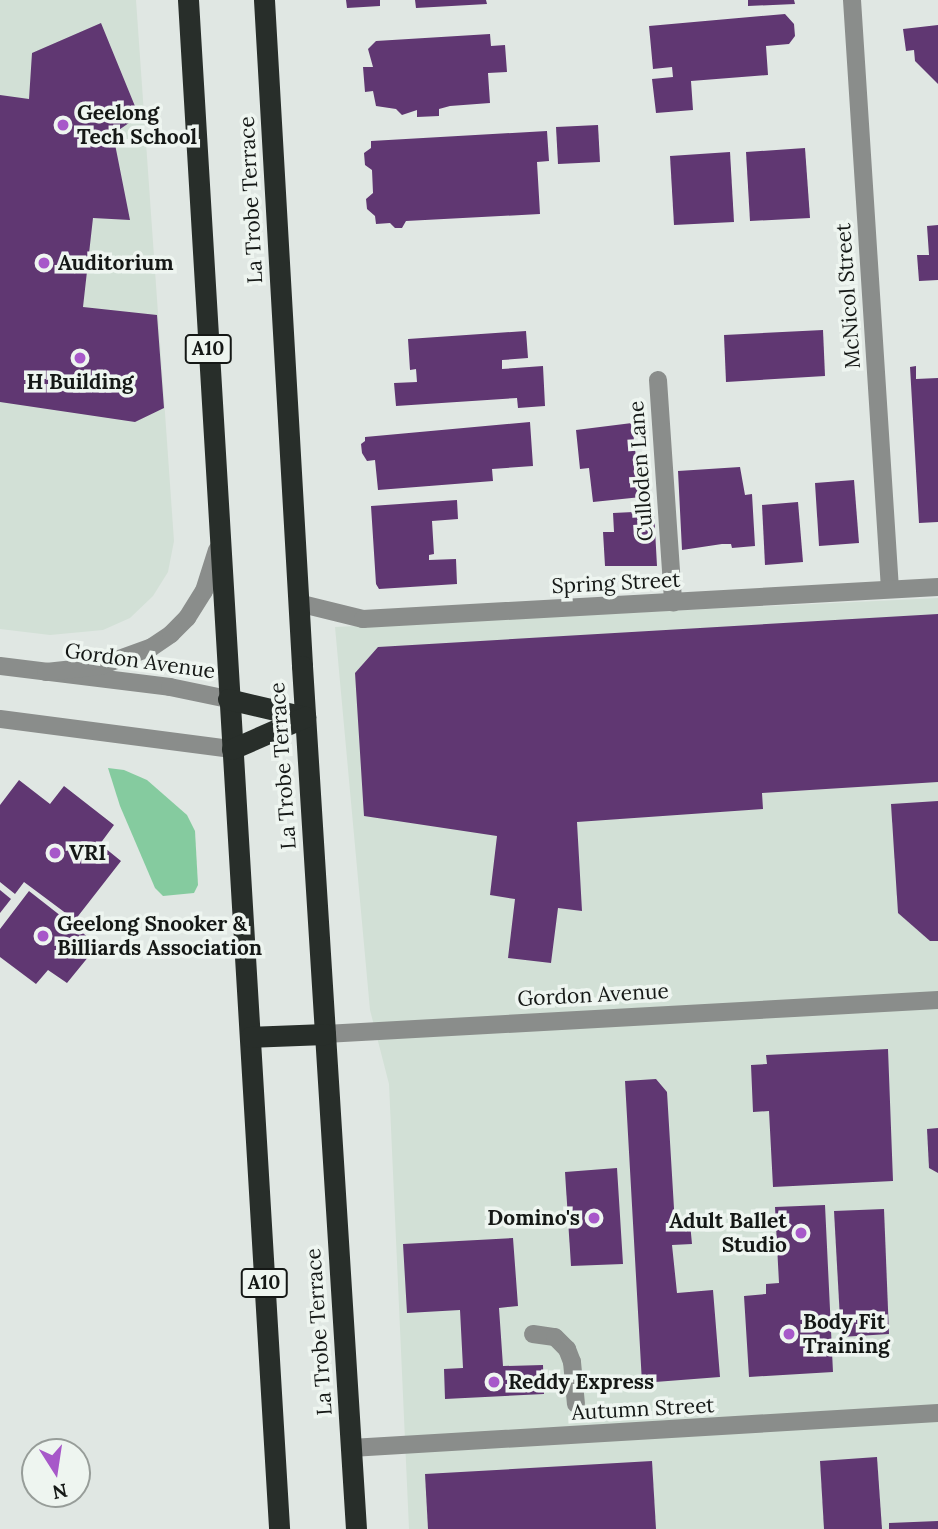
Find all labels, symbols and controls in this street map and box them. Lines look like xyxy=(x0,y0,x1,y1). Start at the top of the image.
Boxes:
place label: Geelong Tech School xyxy=(77,100,197,150)
street label: La Trobe Terrace xyxy=(234,116,268,284)
marker: Geelong Tech School xyxy=(55,117,71,133)
street label: McNicol Street xyxy=(830,222,866,370)
place label: Auditorium xyxy=(58,250,174,276)
marker: Auditorium xyxy=(36,255,52,271)
road number: A10 xyxy=(184,334,232,364)
marker: H Building xyxy=(72,350,88,366)
place label: H Building xyxy=(26,369,134,395)
street label: Culloden Lane xyxy=(624,400,658,542)
street label: Spring Street xyxy=(551,567,681,599)
street label: Gordon Avenue xyxy=(63,638,217,684)
street label: La Trobe Terrace xyxy=(265,682,301,850)
place label: VRI xyxy=(69,840,106,866)
marker: VRI xyxy=(47,845,63,861)
place label: Geelong Snooker & Billiards Association xyxy=(57,911,262,961)
marker: Geelong Snooker & Billiards Association xyxy=(35,928,51,944)
street label: Gordon Avenue xyxy=(517,978,669,1012)
place label: Domino's xyxy=(487,1205,580,1231)
place label: Adult Ballet Studio xyxy=(669,1208,787,1258)
marker: Domino's xyxy=(586,1210,602,1226)
marker: Adult Ballet Studio xyxy=(793,1225,809,1241)
street label: La Trobe Terrace xyxy=(301,1248,337,1416)
road number: A10 xyxy=(240,1268,288,1298)
place label: Body Fit Training xyxy=(803,1309,890,1359)
marker: Body Fit Training xyxy=(781,1326,797,1342)
place label: Reddy Express xyxy=(508,1369,654,1395)
marker: Reddy Express xyxy=(486,1374,502,1390)
street label: Autumn Street xyxy=(571,1393,715,1425)
north arrow xyxy=(21,1438,91,1508)
text: N xyxy=(50,1478,70,1505)

